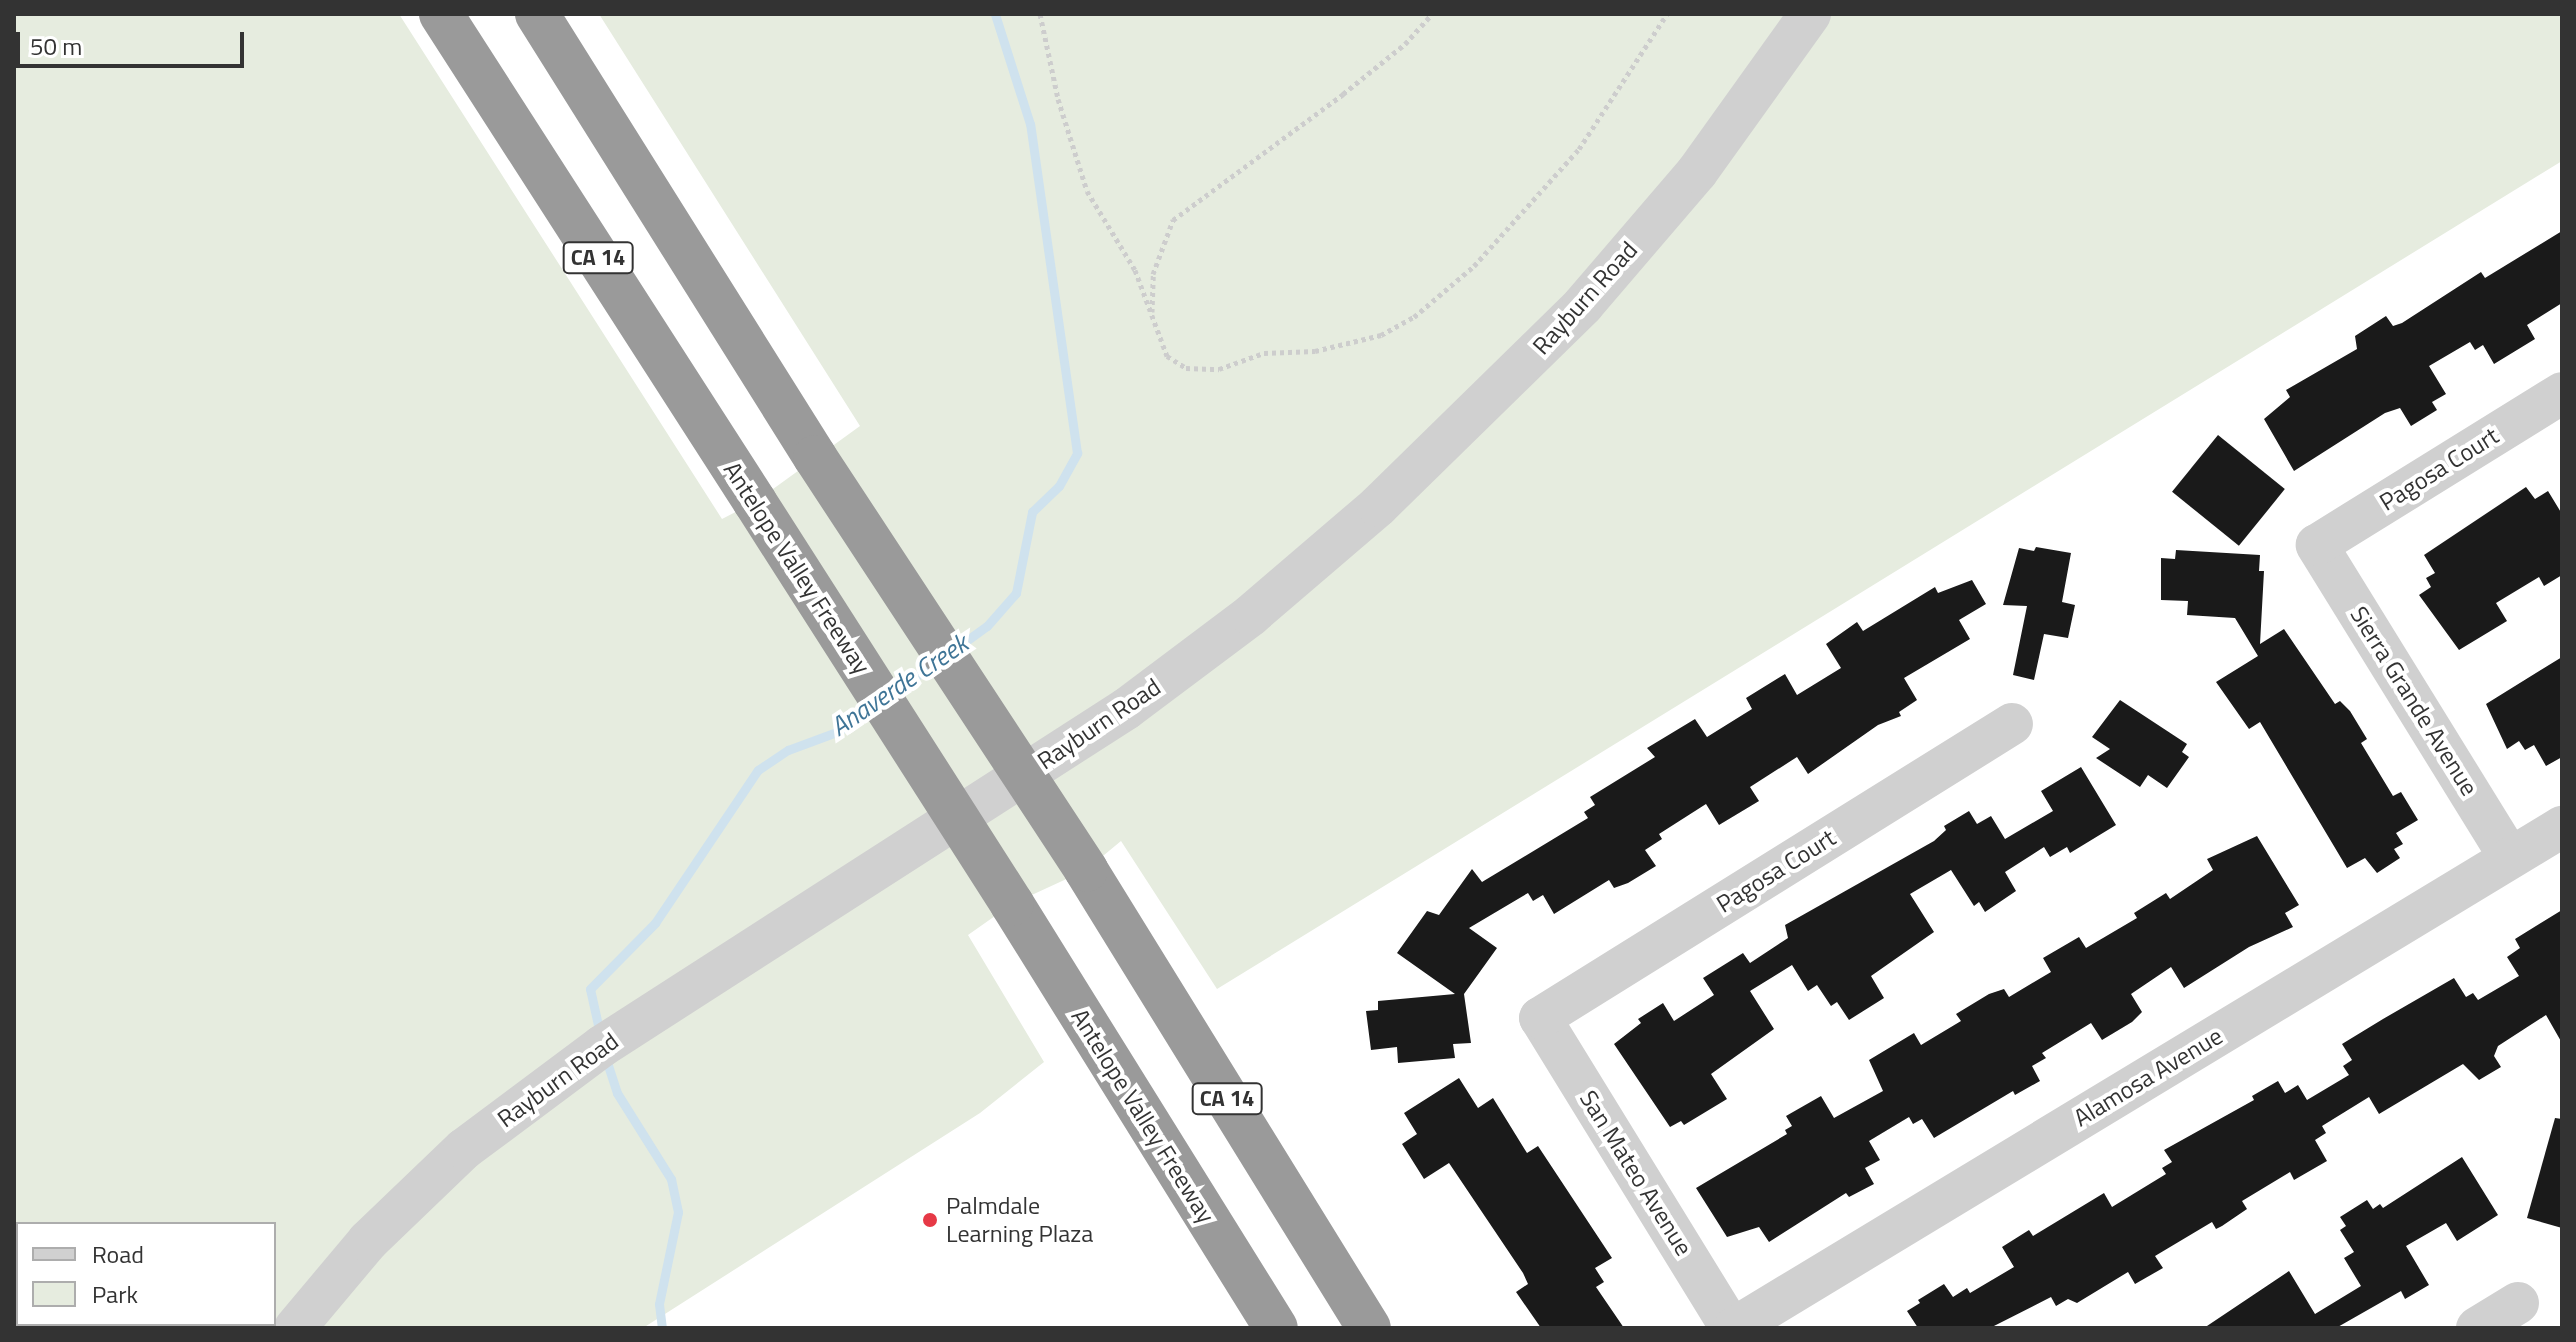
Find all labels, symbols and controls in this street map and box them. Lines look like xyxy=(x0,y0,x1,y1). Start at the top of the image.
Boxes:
scale bar xyxy=(20,16,248,66)
text: 50 m xyxy=(30,28,82,64)
street label: Rayburn Road xyxy=(1527,236,1643,360)
road number: CA 14 xyxy=(562,240,634,276)
street label: Pagosa Court xyxy=(2374,421,2504,517)
street label: Antelope Valley Freeway xyxy=(718,457,876,679)
street label: Sierra Grande Avenue xyxy=(2344,601,2484,801)
water label: Anaverde Creek xyxy=(824,628,974,742)
street label: Rayburn Road xyxy=(1032,672,1166,776)
street label: Pagosa Court xyxy=(1711,823,1841,919)
street label: Antelope Valley Freeway xyxy=(1065,1004,1221,1228)
street label: Alamosa Avenue xyxy=(2069,1021,2227,1133)
street label: Rayburn Road xyxy=(492,1027,624,1133)
road number: CA 14 xyxy=(1191,1081,1263,1117)
street label: San Mateo Avenue xyxy=(1574,1085,1698,1261)
place label: Palmdale Learning Plaza xyxy=(946,1192,1093,1248)
marker: Palmdale Learning Plaza xyxy=(921,1211,939,1229)
legend xyxy=(16,1222,276,1326)
text: Road xyxy=(92,1236,144,1272)
text: Park xyxy=(92,1276,138,1312)

